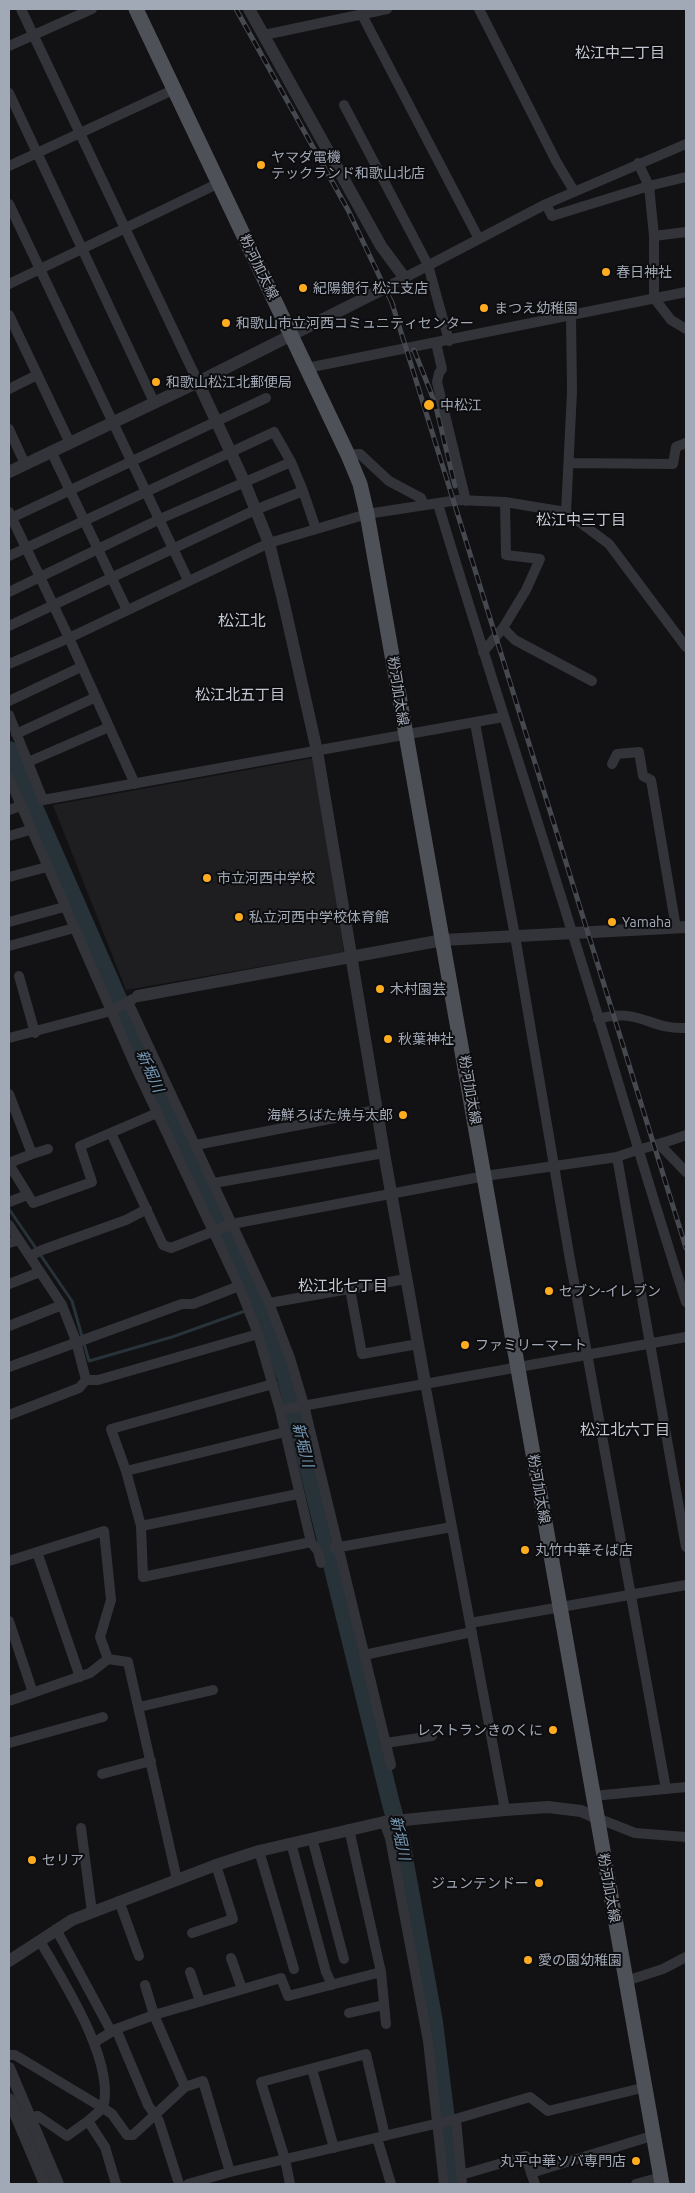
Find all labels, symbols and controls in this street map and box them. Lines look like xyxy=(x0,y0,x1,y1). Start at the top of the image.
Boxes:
district label: 松江中二丁目 xyxy=(575,44,665,62)
place label: ヤマダ電機 テックランド和歌山北店 xyxy=(271,149,425,182)
marker: ヤマダ電機 テックランド和歌山北店 xyxy=(255,159,267,171)
street label: 粉河加太線 xyxy=(236,232,282,302)
place label: 春日神社 xyxy=(616,264,672,280)
marker: 春日神社 xyxy=(600,266,612,278)
place label: 紀陽銀行 松江支店 xyxy=(313,280,428,296)
marker: 紀陽銀行 松江支店 xyxy=(297,282,309,294)
place label: まつえ幼稚園 xyxy=(494,300,578,316)
marker: まつえ幼稚園 xyxy=(478,302,490,314)
place label: 和歌山市立河西コミュニティセンター xyxy=(236,315,474,331)
marker: 和歌山市立河西コミュニティセンター xyxy=(220,317,232,329)
place label: 和歌山松江北郵便局 xyxy=(166,374,292,390)
marker: 和歌山松江北郵便局 xyxy=(150,376,162,388)
place label: 中松江 xyxy=(440,397,482,413)
marker: 中松江 xyxy=(422,398,436,412)
district label: 松江中三丁目 xyxy=(536,511,626,529)
district label: 松江北 xyxy=(218,611,266,631)
street label: 粉河加太線 xyxy=(384,655,412,727)
district label: 松江北五丁目 xyxy=(195,686,285,704)
place label: 市立河西中学校 xyxy=(217,870,315,886)
marker: 市立河西中学校 xyxy=(201,872,213,884)
place label: 私立河西中学校体育館 xyxy=(249,909,389,925)
marker: 私立河西中学校体育館 xyxy=(233,911,245,923)
place label: Yamaha xyxy=(622,914,671,930)
marker: Yamaha xyxy=(606,916,618,928)
place label: 木村園芸 xyxy=(390,981,446,997)
marker: 木村園芸 xyxy=(374,983,386,995)
place label: 秋葉神社 xyxy=(398,1031,454,1047)
marker: 秋葉神社 xyxy=(382,1033,394,1045)
water label: 新堀川 xyxy=(133,1047,167,1095)
street label: 粉河加太線 xyxy=(456,1054,484,1126)
place label: 海鮮ろばた焼与太郎 xyxy=(267,1107,393,1123)
marker: 海鮮ろばた焼与太郎 xyxy=(397,1109,409,1121)
district label: 松江北七丁目 xyxy=(298,1277,388,1295)
place label: セブン-イレブン xyxy=(559,1283,661,1299)
marker: セブン-イレブン xyxy=(543,1285,555,1297)
place label: ファミリーマート xyxy=(475,1337,587,1353)
marker: ファミリーマート xyxy=(459,1339,471,1351)
water label: 新堀川 xyxy=(289,1421,317,1469)
district label: 松江北六丁目 xyxy=(580,1421,670,1439)
street label: 粉河加太線 xyxy=(525,1453,553,1525)
place label: 丸竹中華そば店 xyxy=(535,1542,633,1558)
marker: 丸竹中華そば店 xyxy=(519,1544,531,1556)
place label: レストランきのくに xyxy=(417,1722,543,1738)
marker: レストランきのくに xyxy=(547,1724,559,1736)
water label: 新堀川 xyxy=(387,1814,413,1862)
place label: セリア xyxy=(42,1852,84,1868)
street label: 粉河加太線 xyxy=(595,1852,623,1924)
marker: セリア xyxy=(26,1854,38,1866)
place label: ジュンテンドー xyxy=(431,1875,529,1891)
marker: ジュンテンドー xyxy=(533,1877,545,1889)
place label: 愛の園幼稚園 xyxy=(538,1952,622,1968)
marker: 愛の園幼稚園 xyxy=(522,1954,534,1966)
place label: 丸平中華ソバ専門店 xyxy=(500,2153,626,2169)
marker: 丸平中華ソバ専門店 xyxy=(630,2155,642,2167)

